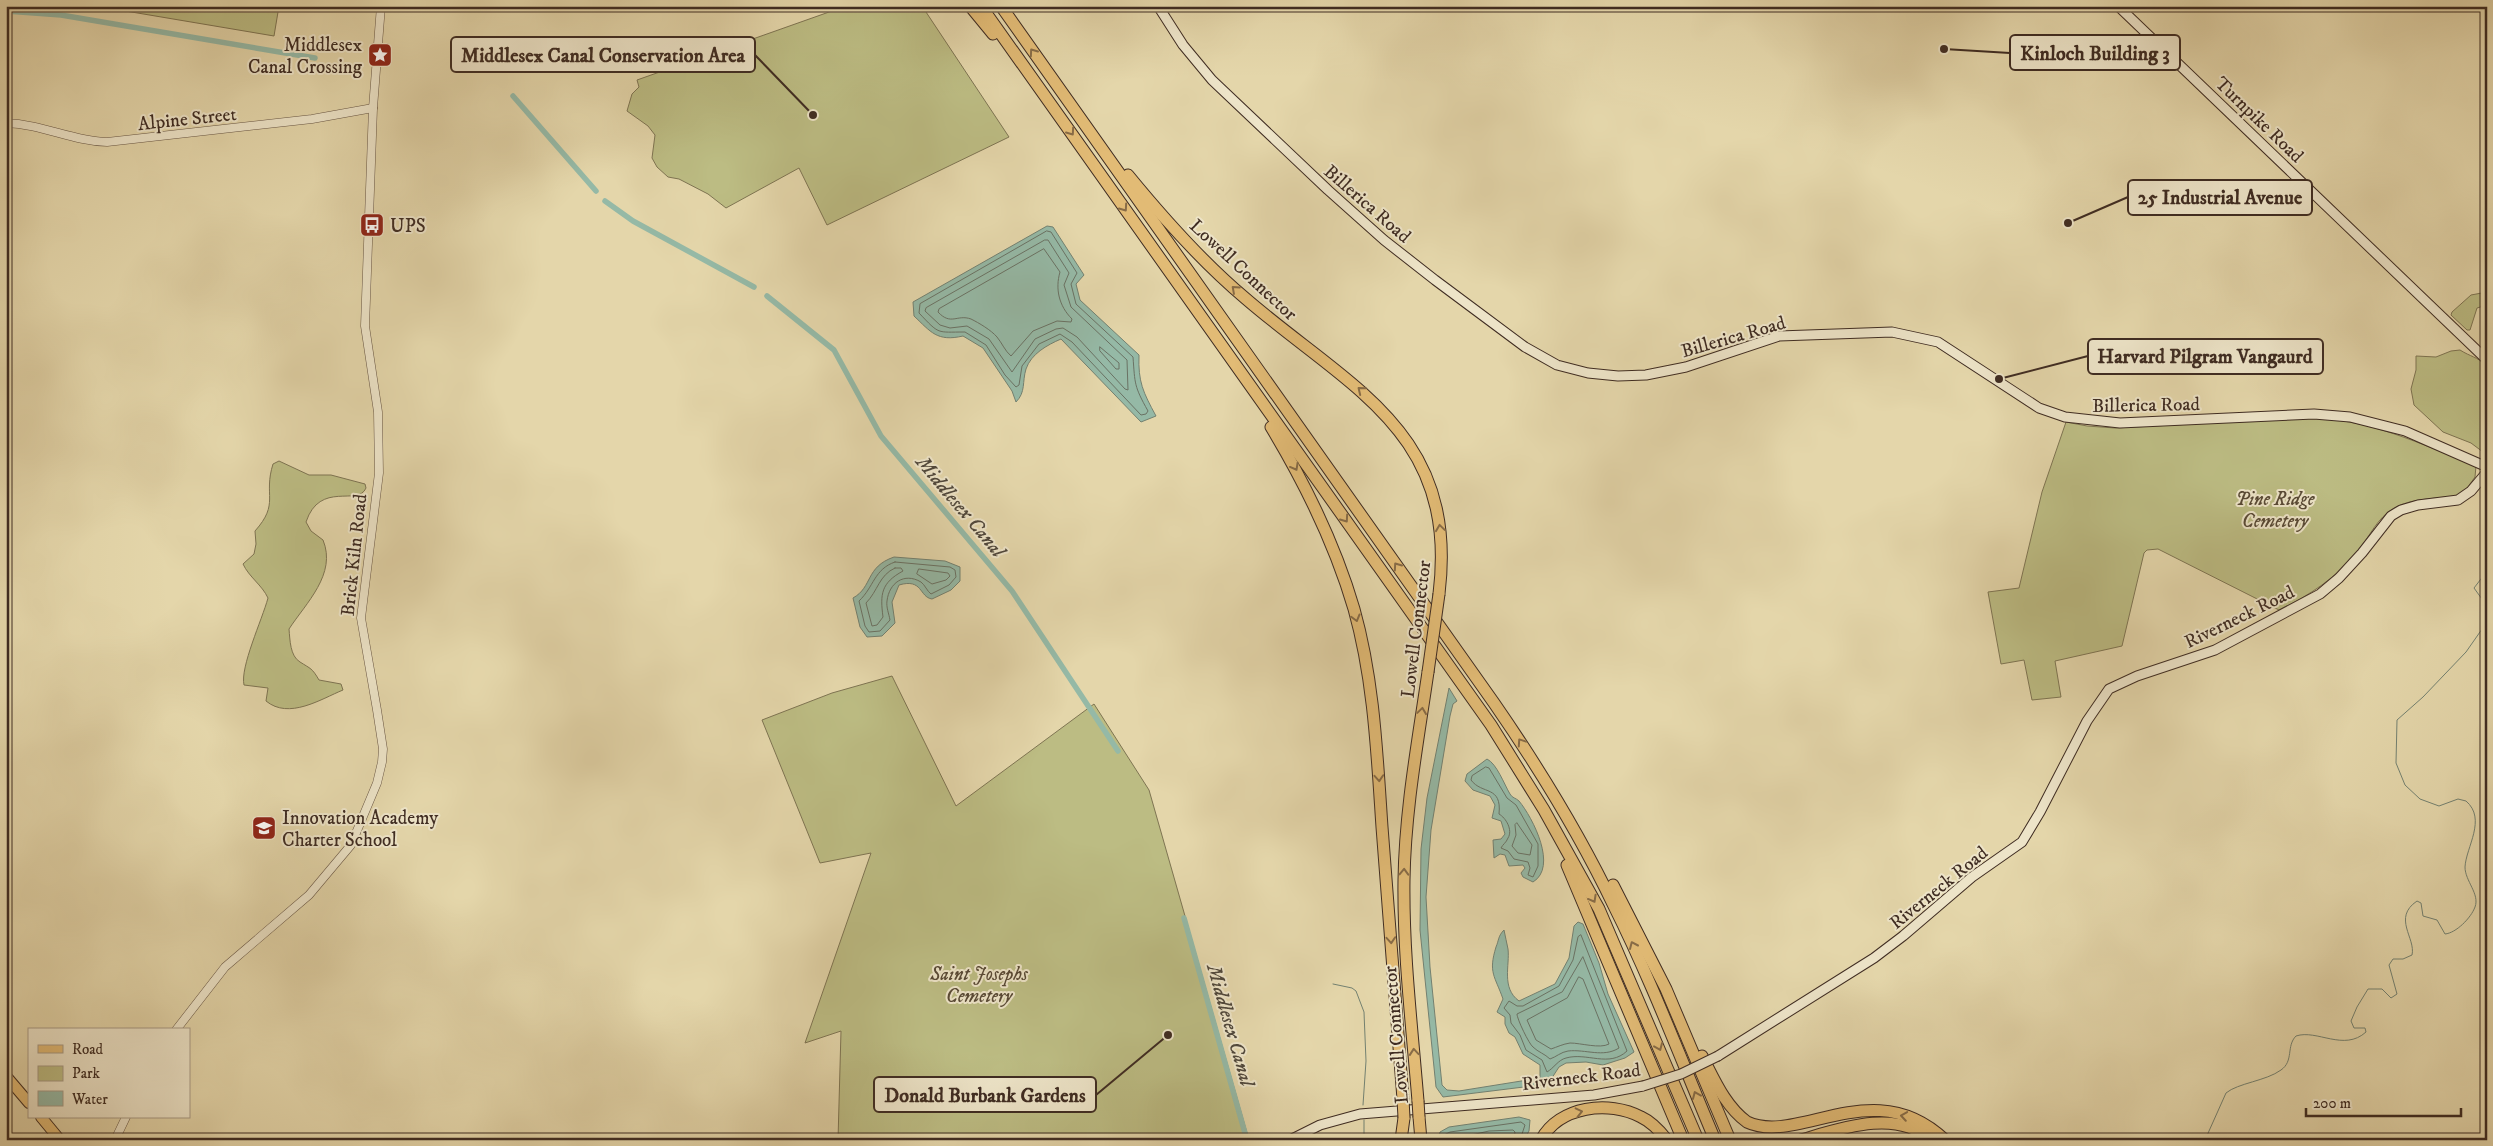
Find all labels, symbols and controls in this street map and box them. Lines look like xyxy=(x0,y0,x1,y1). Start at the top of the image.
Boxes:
place label: Middlesex Canal Crossing xyxy=(248,34,363,79)
callout: Kinloch Building 3 xyxy=(2010,35,2180,70)
callout: Middlesex Canal Conservation Area xyxy=(451,37,755,72)
place icon: Middlesex Canal Crossing xyxy=(367,42,393,68)
text: Kinloch Building 3 xyxy=(2020,42,2170,67)
text: Middlesex Canal Conservation Area xyxy=(461,44,746,69)
one-way arrow xyxy=(1030,48,1039,58)
street label: Turnpike Road xyxy=(2210,72,2308,168)
street label: Alpine Street xyxy=(137,103,238,136)
one-way arrow xyxy=(1064,126,1074,135)
street label: Billerica Road xyxy=(1319,160,1416,248)
callout: 25 Industrial Avenue xyxy=(2128,180,2312,215)
text: 25 Industrial Avenue xyxy=(2138,186,2303,211)
one-way arrow xyxy=(1118,202,1127,212)
bus stop icon: UPS xyxy=(359,212,385,238)
street label: Lowell Connector xyxy=(1185,214,1301,326)
place label: UPS xyxy=(390,215,426,238)
one-way arrow xyxy=(1231,286,1240,295)
street label: Billerica Road xyxy=(1678,311,1789,363)
callout: Harvard Pilgram Vangaurd xyxy=(2088,339,2323,374)
text: Harvard Pilgram Vangaurd xyxy=(2097,345,2314,370)
one-way arrow xyxy=(1358,387,1367,396)
street label: Billerica Road xyxy=(2092,393,2201,418)
water label: Middlesex Canal xyxy=(909,449,1011,564)
one-way arrow xyxy=(1289,462,1299,471)
park label: Pine Ridge Cemetery xyxy=(2236,488,2315,533)
street label: Brick Kiln Road xyxy=(337,492,372,617)
one-way arrow xyxy=(1339,513,1348,523)
one-way arrow xyxy=(1435,524,1445,533)
street label: Lowell Connector xyxy=(1397,559,1436,699)
one-way arrow xyxy=(1394,562,1403,572)
street label: Riverneck Road xyxy=(2181,581,2299,654)
one-way arrow xyxy=(1350,613,1361,622)
one-way arrow xyxy=(1416,707,1427,715)
one-way arrow xyxy=(1518,738,1527,747)
one-way arrow xyxy=(1373,775,1384,783)
place label: Innovation Academy Charter School xyxy=(282,807,439,852)
school or university icon: Innovation Academy Charter School xyxy=(251,815,277,841)
street label: Riverneck Road xyxy=(1885,841,1993,935)
one-way arrow xyxy=(1399,868,1410,876)
one-way arrow xyxy=(1587,893,1597,902)
one-way arrow xyxy=(1385,937,1396,945)
one-way arrow xyxy=(1629,941,1639,950)
water label: Middlesex Canal xyxy=(1200,960,1259,1091)
park label: Saint Josephs Cemetery xyxy=(929,963,1029,1008)
street label: Lowell Connector xyxy=(1379,965,1414,1105)
legend xyxy=(28,1028,190,1118)
text: Road xyxy=(72,1040,104,1059)
one-way arrow xyxy=(1653,1042,1664,1051)
one-way arrow xyxy=(1409,1048,1420,1056)
street label: Riverneck Road xyxy=(1520,1059,1642,1096)
text: Park xyxy=(72,1064,101,1083)
callout: Donald Burbank Gardens xyxy=(874,1077,1096,1112)
text: Donald Burbank Gardens xyxy=(884,1084,1086,1109)
scale bar xyxy=(2306,1086,2460,1118)
text: Water xyxy=(71,1090,108,1109)
one-way arrow xyxy=(1692,1091,1703,1100)
text: 200 m xyxy=(2313,1094,2351,1113)
one-way arrow xyxy=(1575,1107,1584,1118)
one-way arrow xyxy=(1899,1111,1908,1121)

